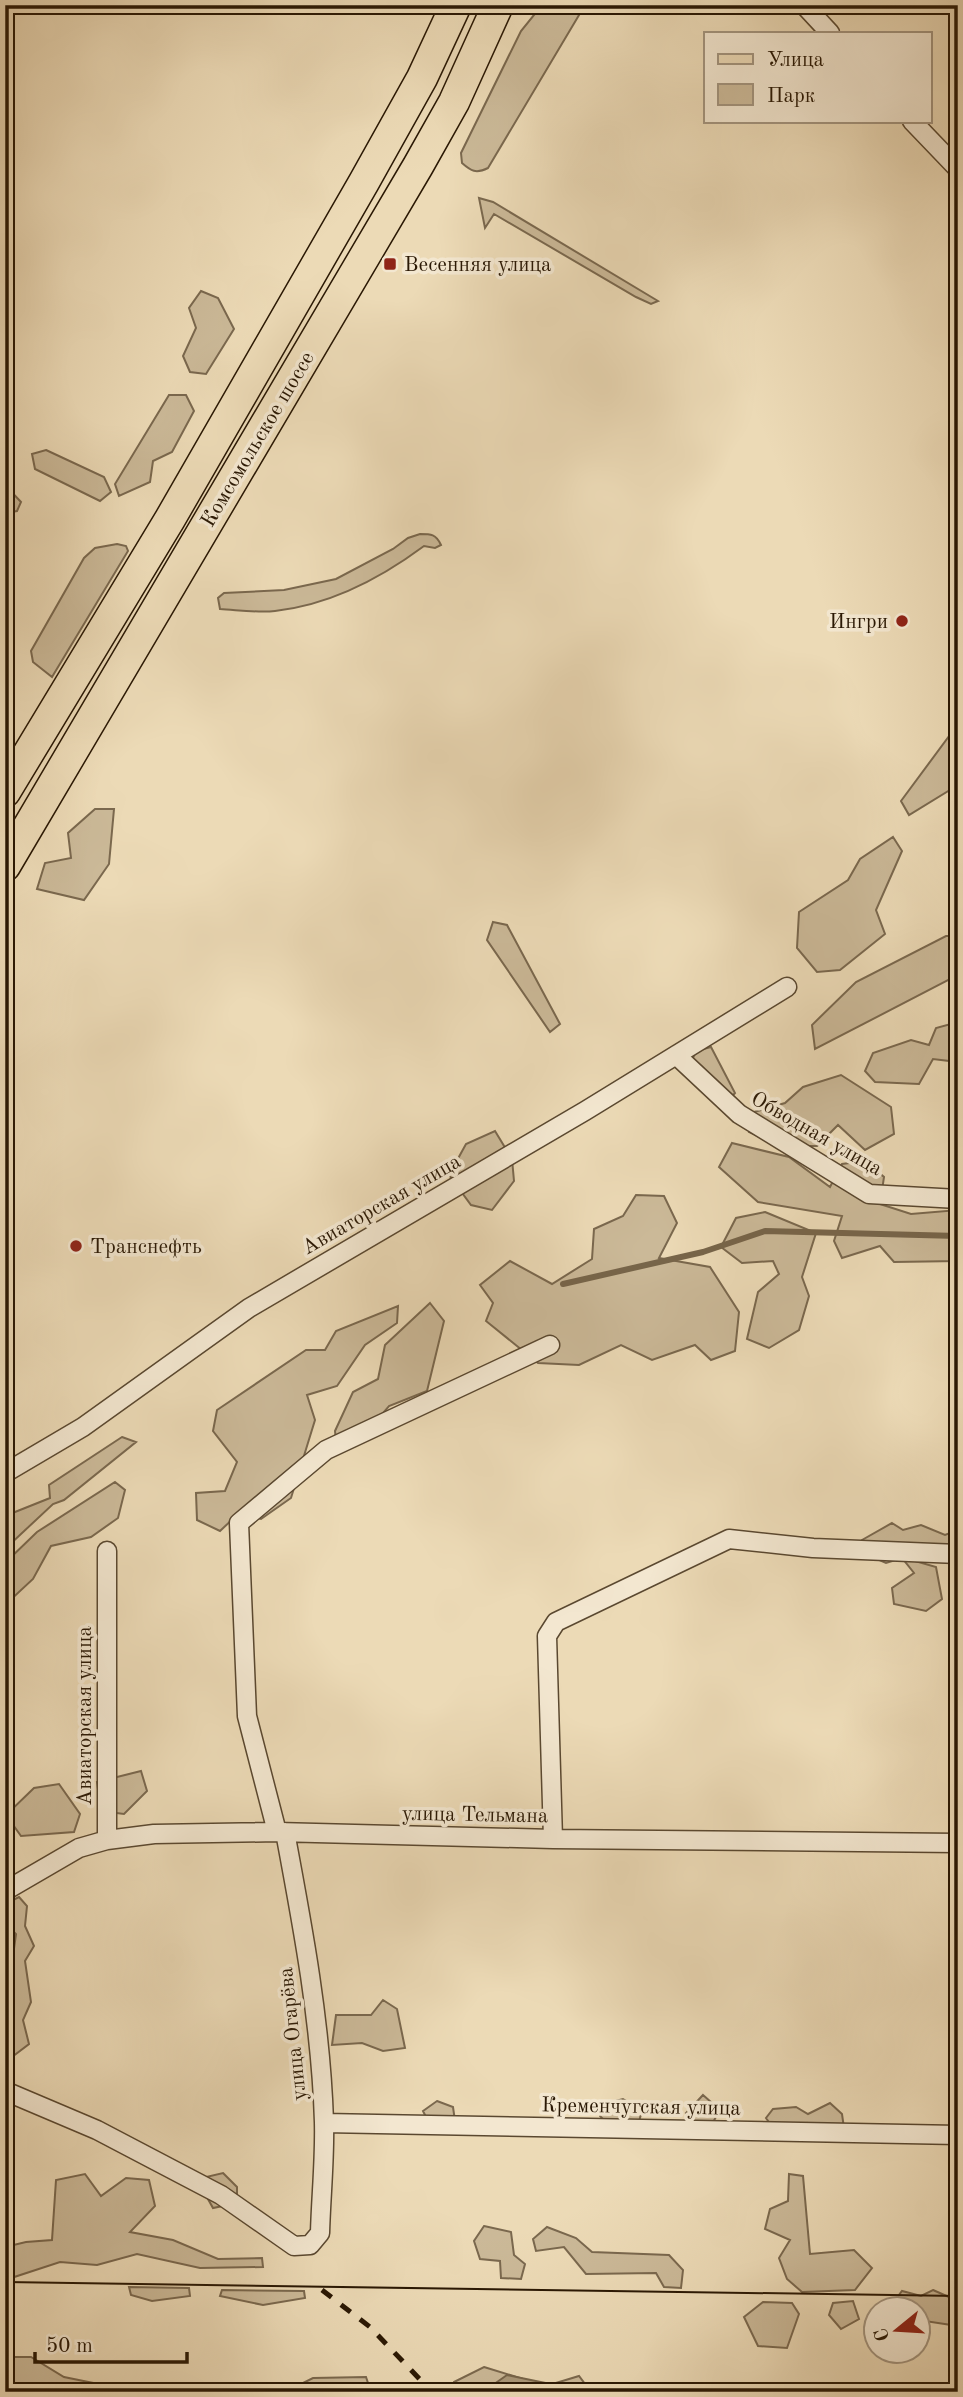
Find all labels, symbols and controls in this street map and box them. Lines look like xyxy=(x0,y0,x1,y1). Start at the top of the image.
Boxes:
legend xyxy=(704,32,932,122)
text: Улица xyxy=(767,50,824,71)
text: Парк xyxy=(767,86,816,107)
place label: Весенняя улица xyxy=(404,255,551,276)
marker: Весенняя улица xyxy=(382,256,398,272)
street label: Комсомольское шоссе xyxy=(198,349,319,531)
place label: Ингри xyxy=(829,612,888,633)
marker: Ингри xyxy=(894,613,910,629)
street label: Обводная улица xyxy=(747,1088,885,1180)
street label: Авиаторская улица xyxy=(299,1151,465,1259)
place label: Транснефть xyxy=(90,1237,202,1258)
marker: Транснефть xyxy=(68,1238,84,1254)
street label: Авиаторская улица xyxy=(75,1626,96,1806)
street label: улица Тельмана xyxy=(402,1804,548,1827)
street label: улица Огарёва xyxy=(276,1966,311,2102)
street label: Кременчугская улица xyxy=(541,2095,741,2120)
north arrow xyxy=(862,2296,932,2366)
scale bar xyxy=(35,2320,187,2364)
text: С xyxy=(872,2326,894,2343)
text: 50 m xyxy=(46,2336,93,2357)

